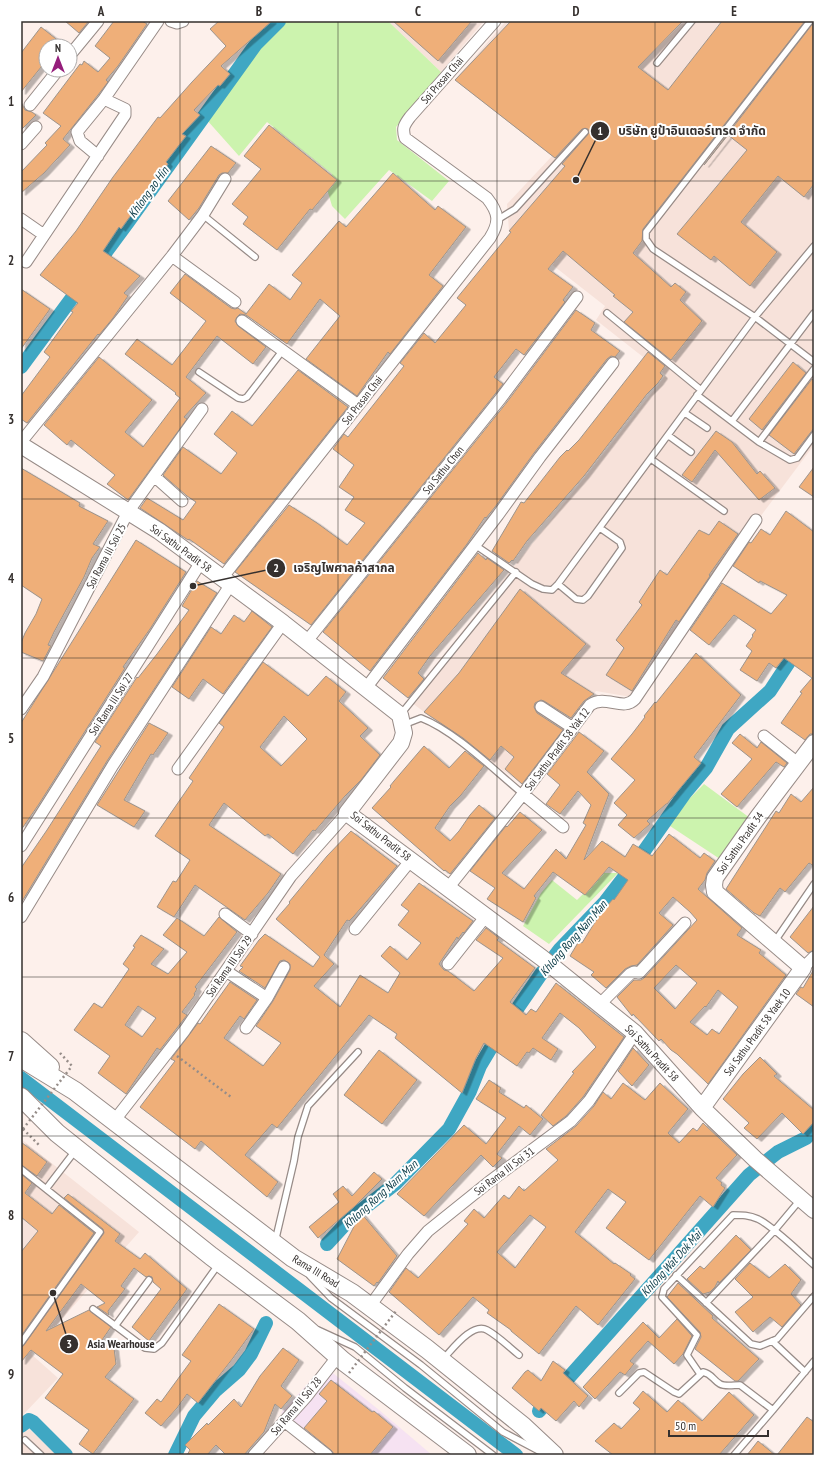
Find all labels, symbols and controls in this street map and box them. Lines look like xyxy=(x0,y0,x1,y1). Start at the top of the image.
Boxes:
text: A xyxy=(97,3,105,20)
text: B xyxy=(256,3,262,20)
text: C xyxy=(415,3,421,20)
text: D xyxy=(573,3,580,20)
text: E xyxy=(731,3,737,20)
north arrow xyxy=(38,38,78,78)
text: N xyxy=(55,41,61,55)
street label: Soi Prasan Chai xyxy=(418,53,466,107)
text: 1 xyxy=(8,93,14,110)
callout: บริษัท ยูป้าอินเตอร์เทรด จำกัด xyxy=(590,119,774,143)
text: 1 xyxy=(597,123,603,138)
text: บริษัท ยูป้าอินเตอร์เทรด จำกัด xyxy=(618,123,766,139)
water label: Khlong ao Hin xyxy=(125,163,172,220)
text: 2 xyxy=(8,252,14,269)
street label: Soi Prasan Chai xyxy=(339,373,385,427)
text: 3 xyxy=(8,411,14,428)
street label: Soi Sathu Chon xyxy=(419,443,467,497)
street label: Soi Rama III Soi 25 xyxy=(83,521,129,591)
street label: Soi Sathu Pradit 58 xyxy=(147,521,215,575)
callout: เจริญไพศาลค้าสากล xyxy=(266,556,403,580)
text: 2 xyxy=(273,560,279,575)
text: เจริญไพศาลค้าสากล xyxy=(293,560,395,575)
text: 4 xyxy=(8,570,15,587)
street label: Soi Rama III Soi 27 xyxy=(86,670,136,738)
street label: Soi Sathu Pradit 58 Yak 12 xyxy=(521,705,593,793)
text: 5 xyxy=(8,730,14,747)
street label: Soi Sathu Pradit 58 xyxy=(348,808,414,864)
street label: Soi Sathu Pradit 34 xyxy=(713,809,767,877)
text: 6 xyxy=(8,889,14,906)
water label: Khlong Rong Nam Man xyxy=(536,897,610,979)
street label: Soi Rama III Soi 29 xyxy=(203,933,255,999)
street label: Soi Sathu Pradit 58 Yaek 10 xyxy=(721,986,793,1078)
street label: Soi Sathu Pradit 58 xyxy=(622,1022,682,1084)
text: 7 xyxy=(8,1048,14,1065)
street label: Soi Rama III Soi 31 xyxy=(471,1144,537,1198)
water label: Khlong Rong Nam Man xyxy=(340,1156,421,1231)
text: 8 xyxy=(8,1207,14,1224)
water label: Khlong Wat Dok Mai xyxy=(637,1226,706,1299)
street label: Rama III Road xyxy=(290,1252,342,1291)
callout: Asia Wearhouse xyxy=(59,1332,162,1356)
text: 3 xyxy=(66,1336,72,1351)
text: Asia Wearhouse xyxy=(86,1336,155,1351)
text: 9 xyxy=(8,1366,14,1383)
street label: Soi Rama III Soi 28 xyxy=(268,1374,324,1438)
scale bar xyxy=(669,1412,768,1438)
text: 50 m xyxy=(675,1418,696,1433)

